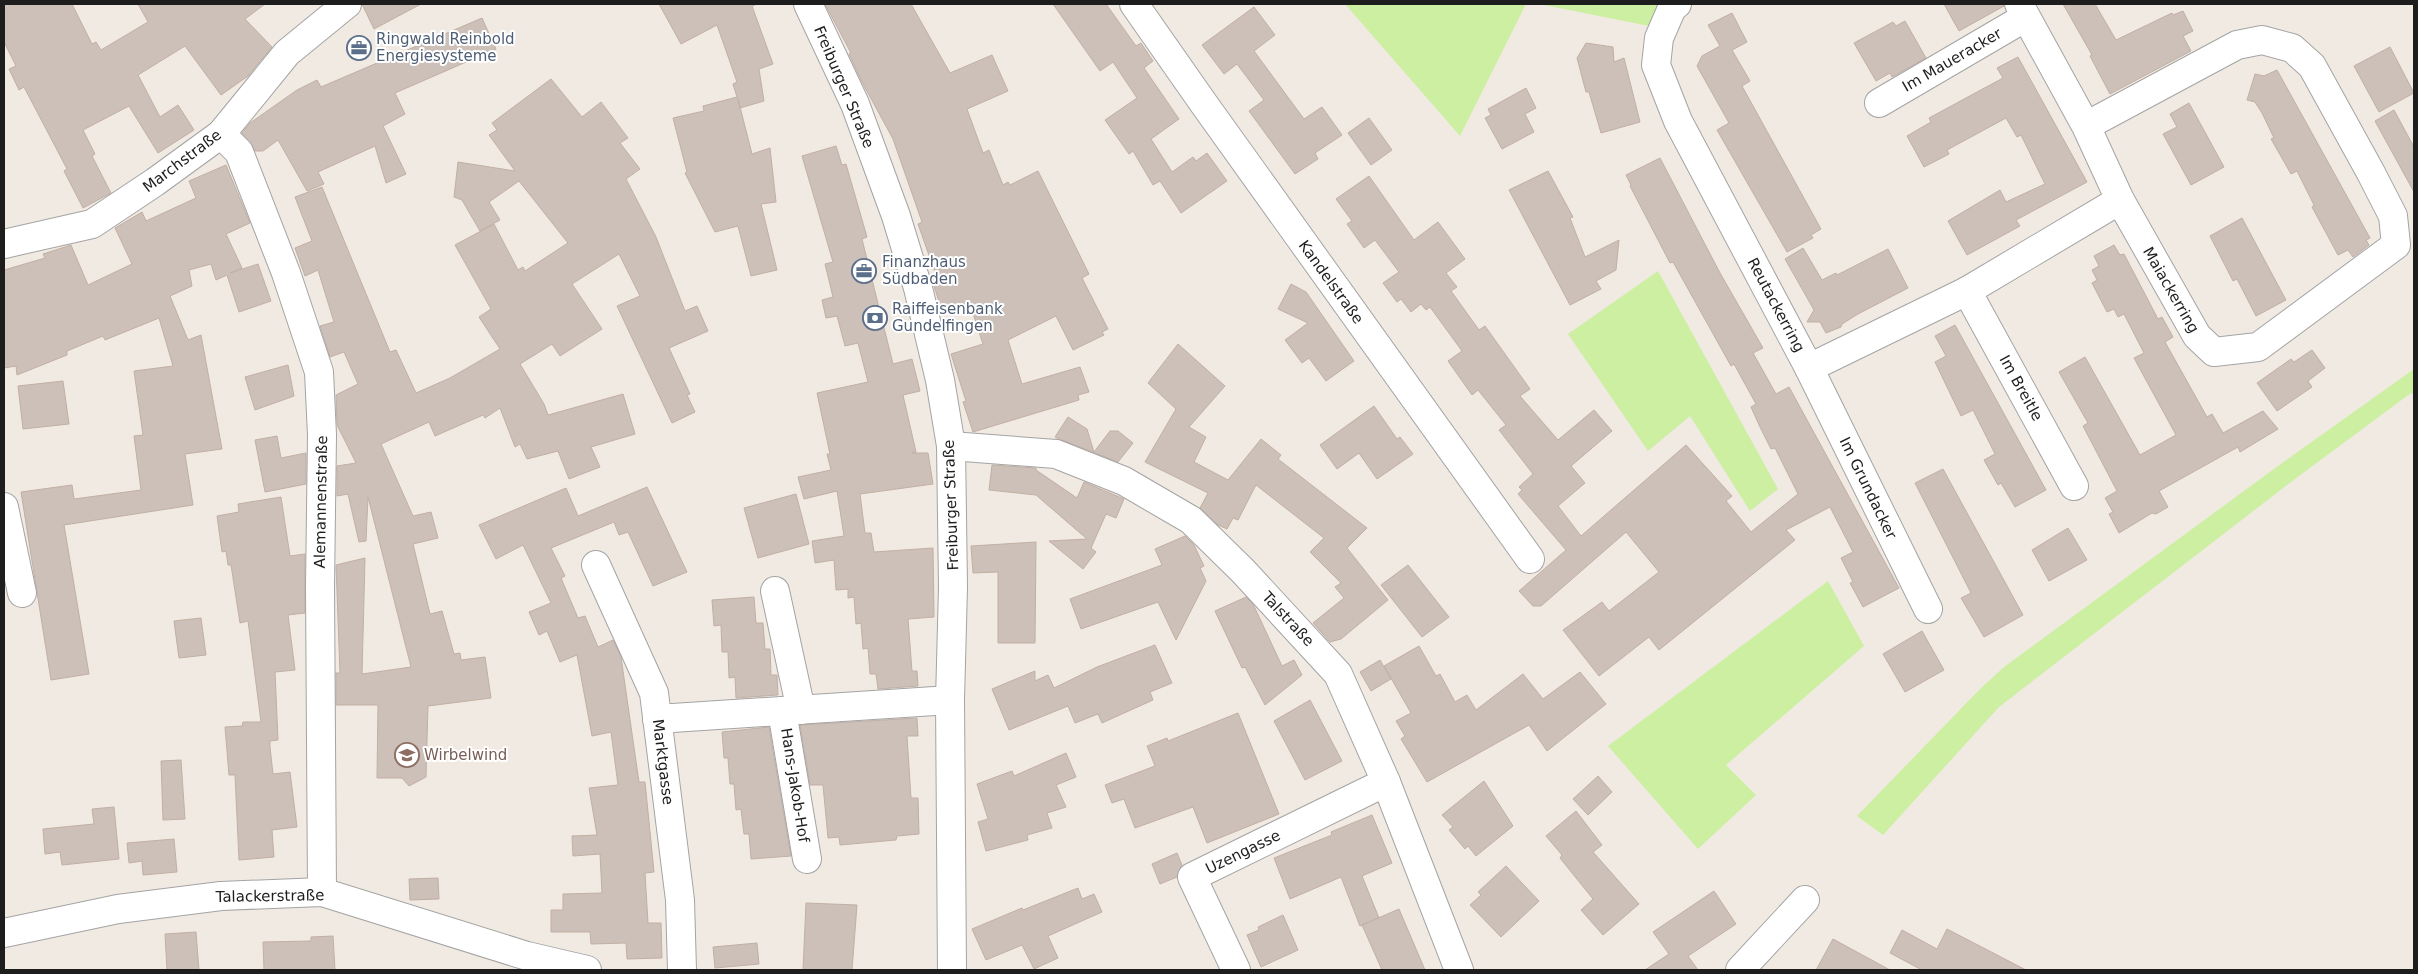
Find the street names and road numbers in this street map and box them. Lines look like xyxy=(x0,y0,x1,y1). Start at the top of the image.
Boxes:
street label: Freiburger Straße xyxy=(810,23,878,151)
street label: Im Maueracker xyxy=(1899,24,2006,96)
street label: Marchstraße xyxy=(139,126,225,196)
street label: Kandelstraße xyxy=(1295,237,1367,327)
street label: Maiackerring xyxy=(2139,244,2203,336)
street label: Reutackerring xyxy=(1744,255,1808,355)
street label: Im Breitle xyxy=(1996,352,2046,424)
street label: Im Grundacker xyxy=(1836,434,1901,543)
street label: Alemannenstraße xyxy=(311,435,331,569)
street label: Freiburger Straße xyxy=(940,439,962,571)
street label: Talstraße xyxy=(1258,587,1318,650)
street label: Marktgasse xyxy=(649,718,677,806)
street label: Hans-Jakob-Hof xyxy=(777,726,813,844)
street label: Uzengasse xyxy=(1203,826,1283,878)
street label: Talackerstraße xyxy=(214,886,325,906)

